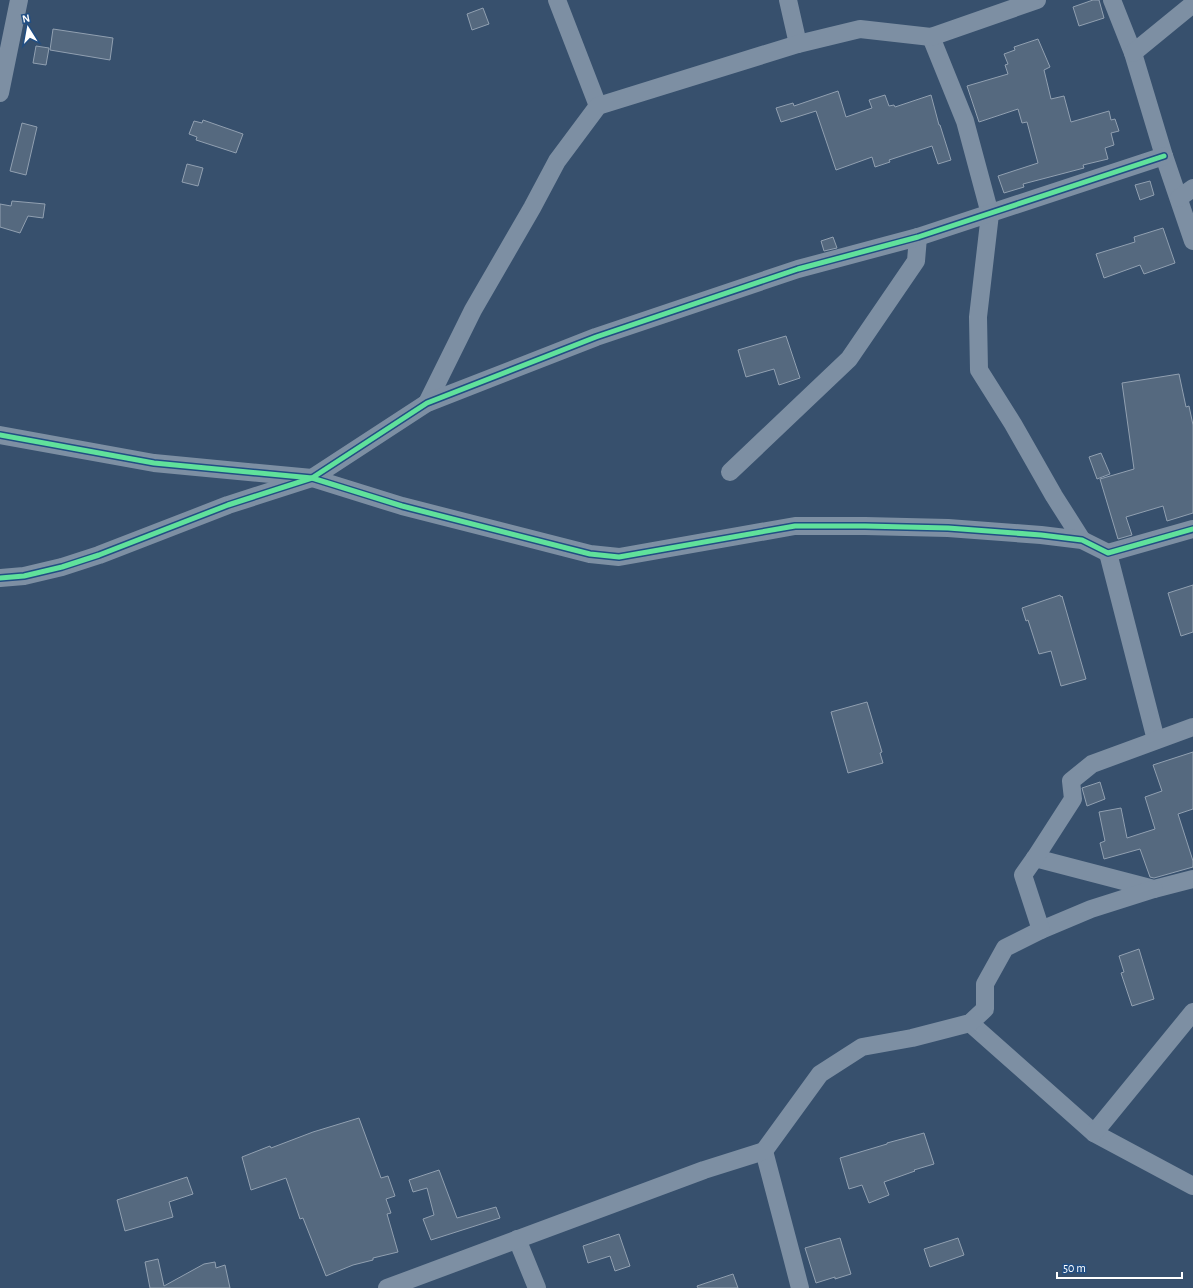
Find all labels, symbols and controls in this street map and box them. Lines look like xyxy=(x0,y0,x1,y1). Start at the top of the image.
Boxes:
north arrow xyxy=(8,8,48,48)
text: N xyxy=(21,13,31,25)
scale bar xyxy=(1057,1254,1182,1280)
text: 50 m xyxy=(1063,1262,1086,1274)

